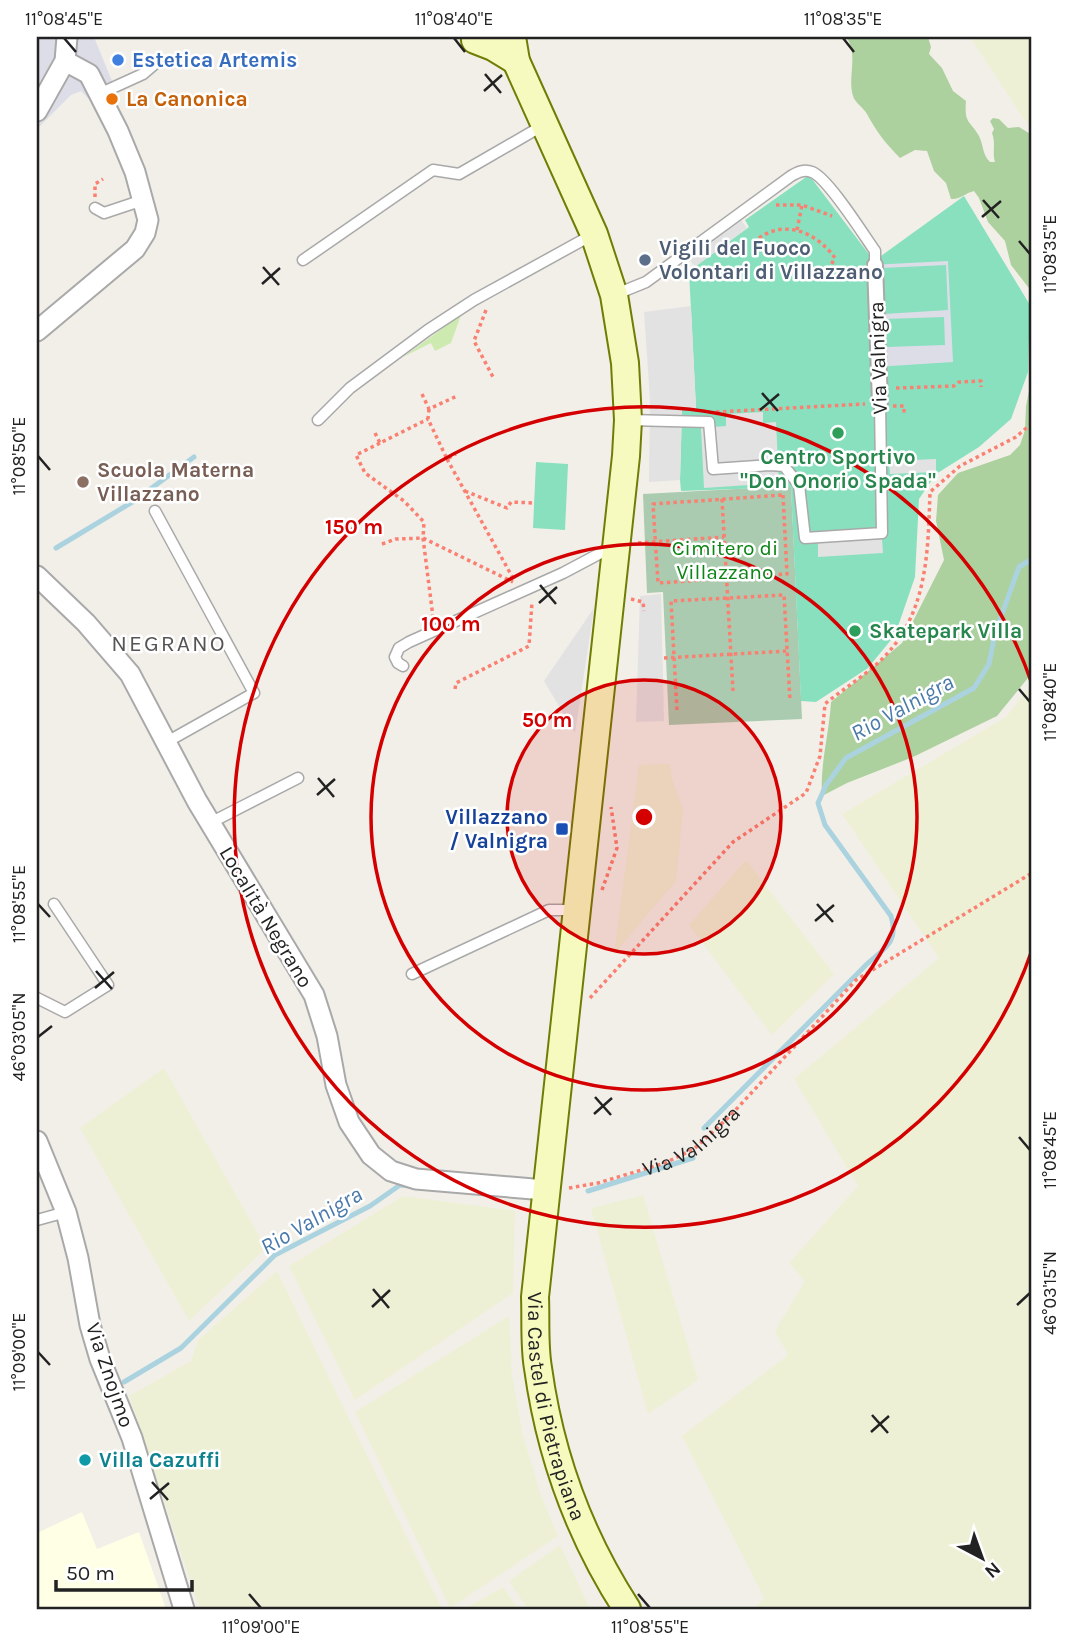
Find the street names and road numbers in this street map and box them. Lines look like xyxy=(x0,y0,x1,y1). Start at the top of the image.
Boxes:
street label: Via Valnigra xyxy=(864,301,892,415)
street label: Località Negrano xyxy=(214,842,318,992)
street label: Via Valnigra xyxy=(640,1101,745,1181)
street label: Via Castel di Pietrapiana xyxy=(523,1292,590,1524)
street label: Via Znojmo xyxy=(81,1320,139,1430)

